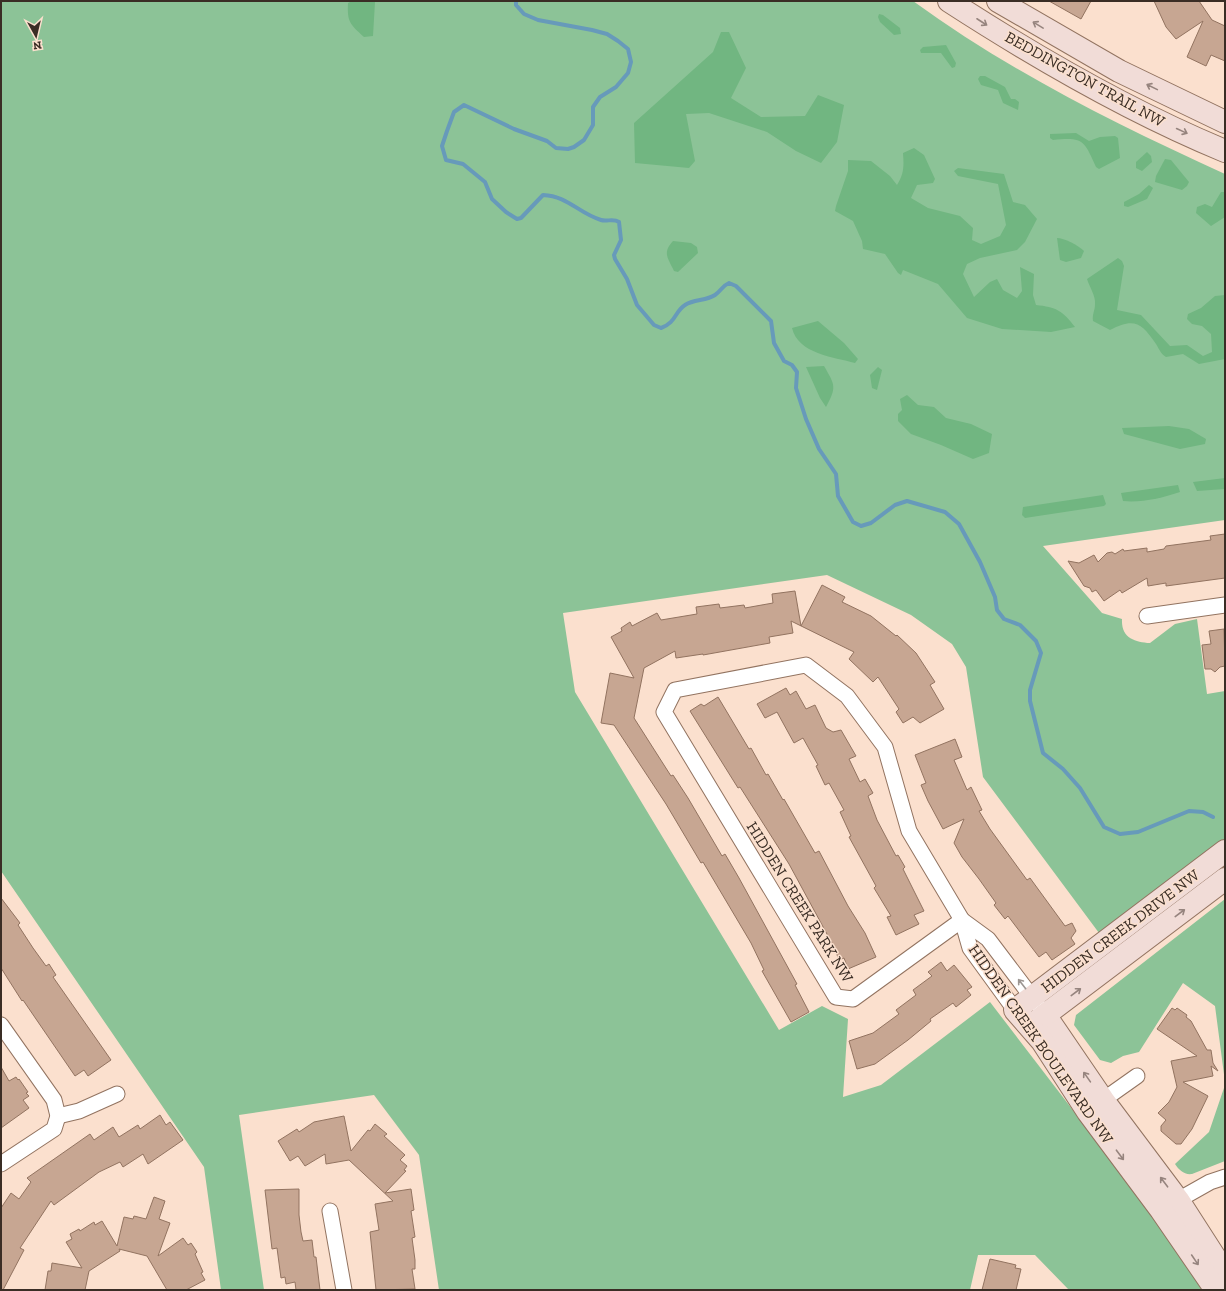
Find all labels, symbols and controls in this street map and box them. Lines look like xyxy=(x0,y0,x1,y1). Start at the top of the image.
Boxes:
north arrow xyxy=(16,16,56,56)
one-way arrow xyxy=(976,18,987,26)
one-way arrow xyxy=(1032,21,1044,29)
street label: BEDDINGTON TRAIL NW xyxy=(1002,27,1168,131)
text: N xyxy=(32,38,42,53)
one-way arrow xyxy=(1146,83,1158,90)
one-way arrow xyxy=(1176,128,1188,135)
street label: HIDDEN CREEK PARK NW xyxy=(743,818,857,986)
street label: HIDDEN CREEK DRIVE NW xyxy=(1037,865,1203,997)
one-way arrow xyxy=(1174,909,1185,917)
street label: HIDDEN CREEK BOULEVARD NW xyxy=(965,941,1117,1147)
one-way arrow xyxy=(1018,978,1026,989)
one-way arrow xyxy=(1071,987,1082,996)
one-way arrow xyxy=(1083,1072,1091,1083)
one-way arrow xyxy=(1115,1149,1124,1160)
one-way arrow xyxy=(1160,1177,1168,1188)
one-way arrow xyxy=(1191,1254,1199,1265)

